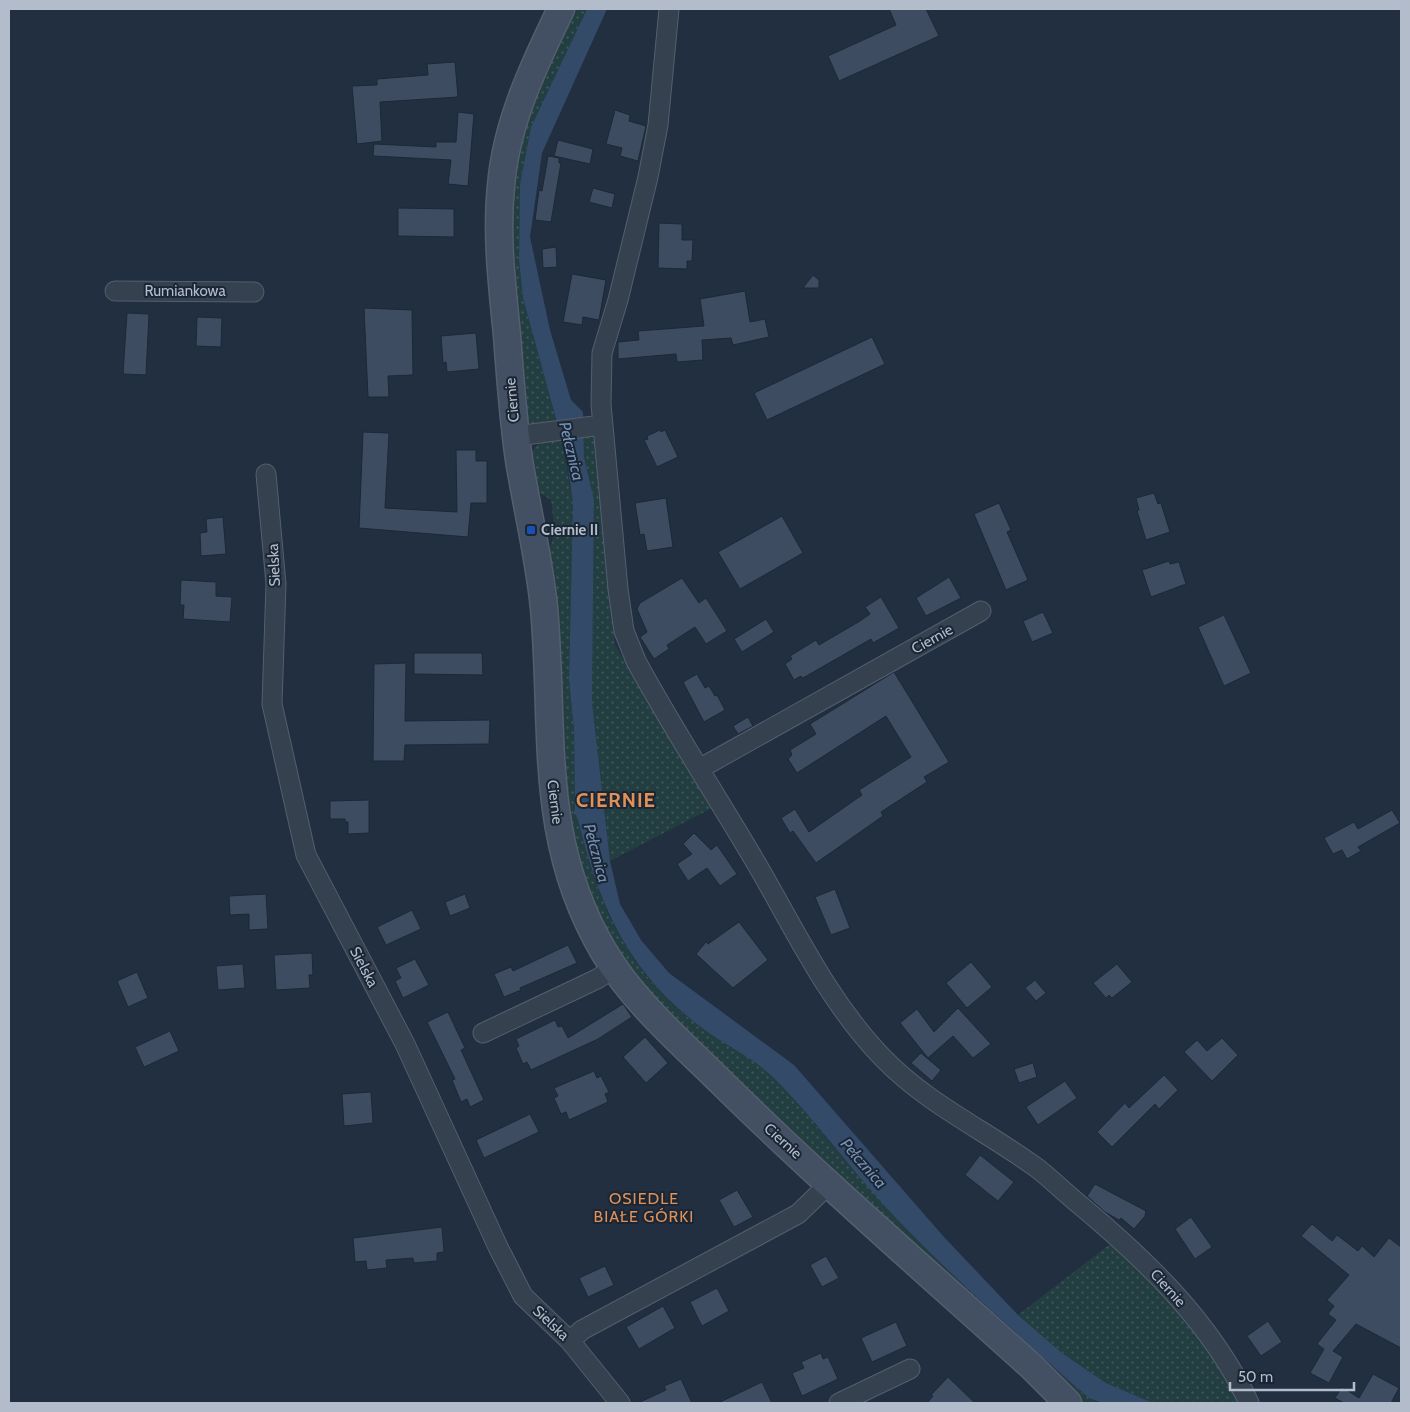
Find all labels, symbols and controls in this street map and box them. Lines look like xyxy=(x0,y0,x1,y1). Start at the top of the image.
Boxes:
street label: Rumiankowa xyxy=(144,282,226,300)
street label: Ciernie xyxy=(501,377,523,423)
water label: Pełcznica xyxy=(555,420,588,483)
place label: Ciernie II xyxy=(541,521,598,539)
marker: Ciernie II xyxy=(525,524,537,536)
street label: Sielska xyxy=(264,542,284,587)
street label: Ciernie xyxy=(908,620,956,658)
street label: Ciernie xyxy=(543,779,567,826)
district label: CIERNIE xyxy=(576,788,656,812)
water label: Pełcznica xyxy=(580,822,613,885)
street label: Sielska xyxy=(346,944,382,991)
street label: Ciernie xyxy=(760,1119,806,1163)
water label: Pełcznica xyxy=(837,1134,891,1192)
district label: OSIEDLE BIAŁE GÓRKI xyxy=(594,1189,694,1226)
street label: Ciernie xyxy=(1146,1265,1190,1311)
street label: Sielska xyxy=(529,1302,573,1345)
scale bar xyxy=(1230,1360,1354,1392)
text: 50 m xyxy=(1238,1368,1273,1386)

